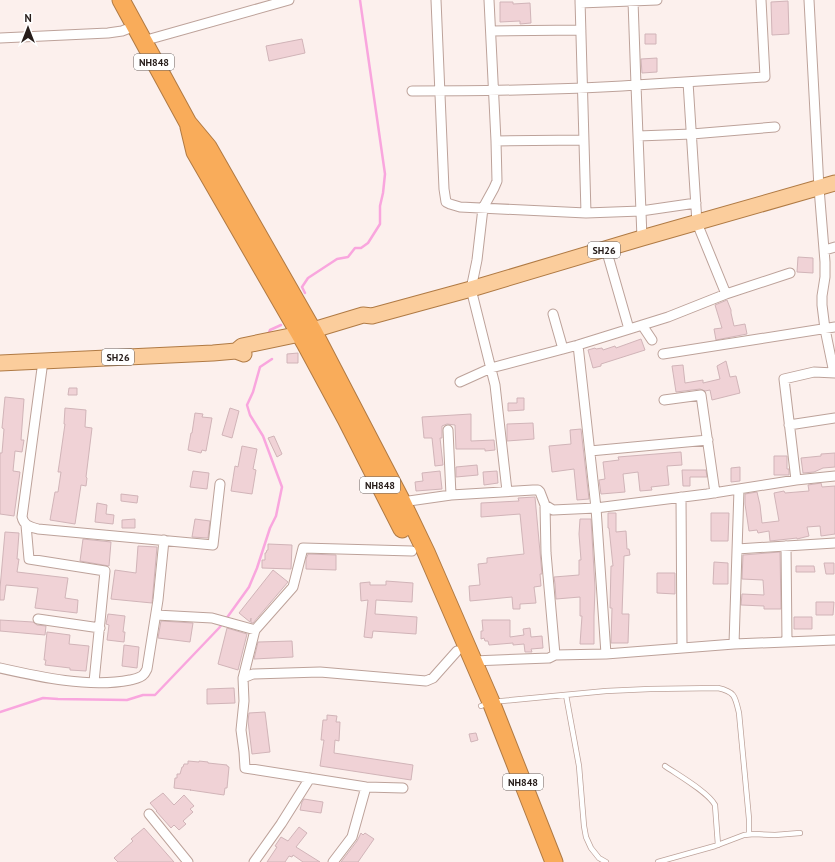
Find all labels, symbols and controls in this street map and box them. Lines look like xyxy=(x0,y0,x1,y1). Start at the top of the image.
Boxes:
north arrow xyxy=(8,8,48,48)
text: N xyxy=(24,11,32,25)
road number: NH848 xyxy=(134,54,174,70)
road number: SH26 xyxy=(588,242,620,258)
road number: SH26 xyxy=(102,349,134,365)
road number: NH848 xyxy=(360,477,400,493)
road number: NH848 xyxy=(503,774,543,790)

